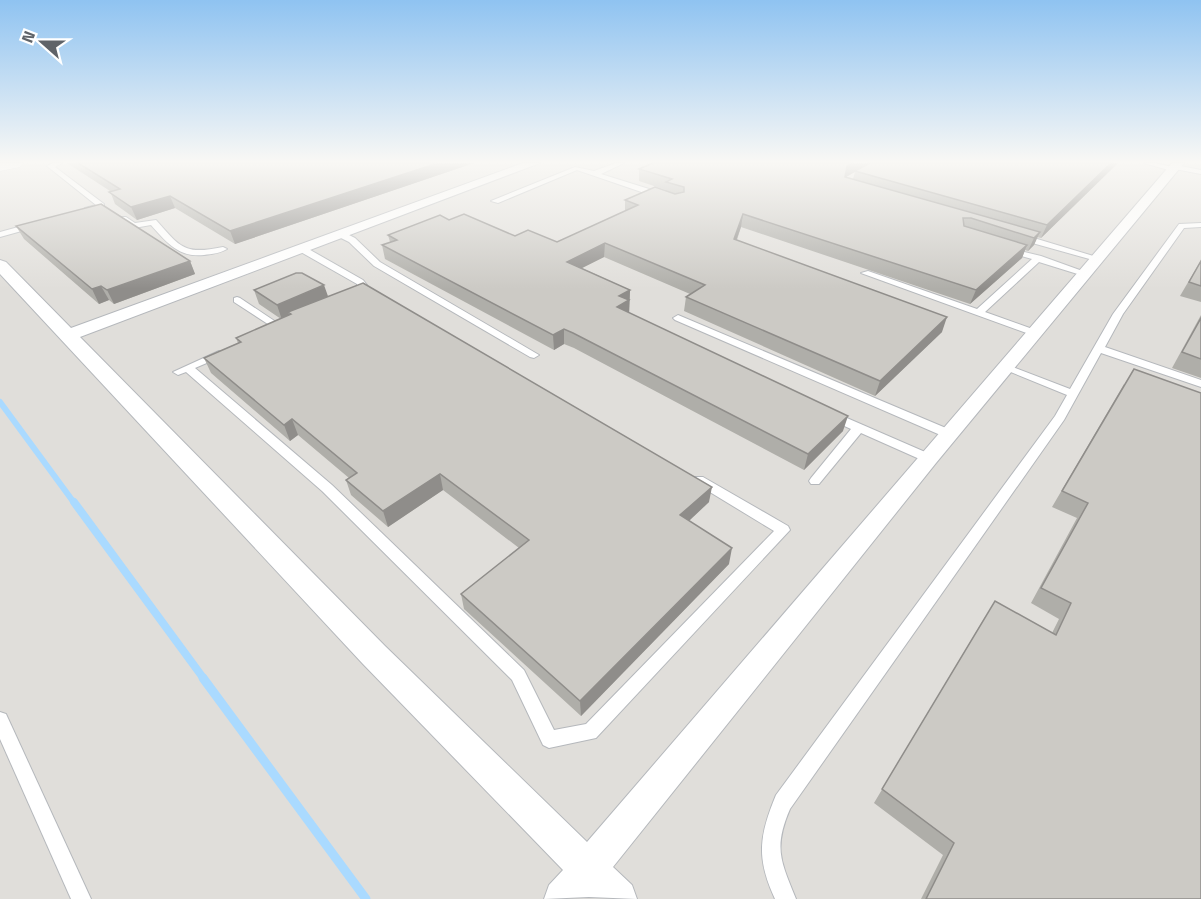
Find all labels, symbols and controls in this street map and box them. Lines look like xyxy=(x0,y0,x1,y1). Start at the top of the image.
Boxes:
north arrow xyxy=(12,12,72,72)
text: N xyxy=(15,27,41,46)

